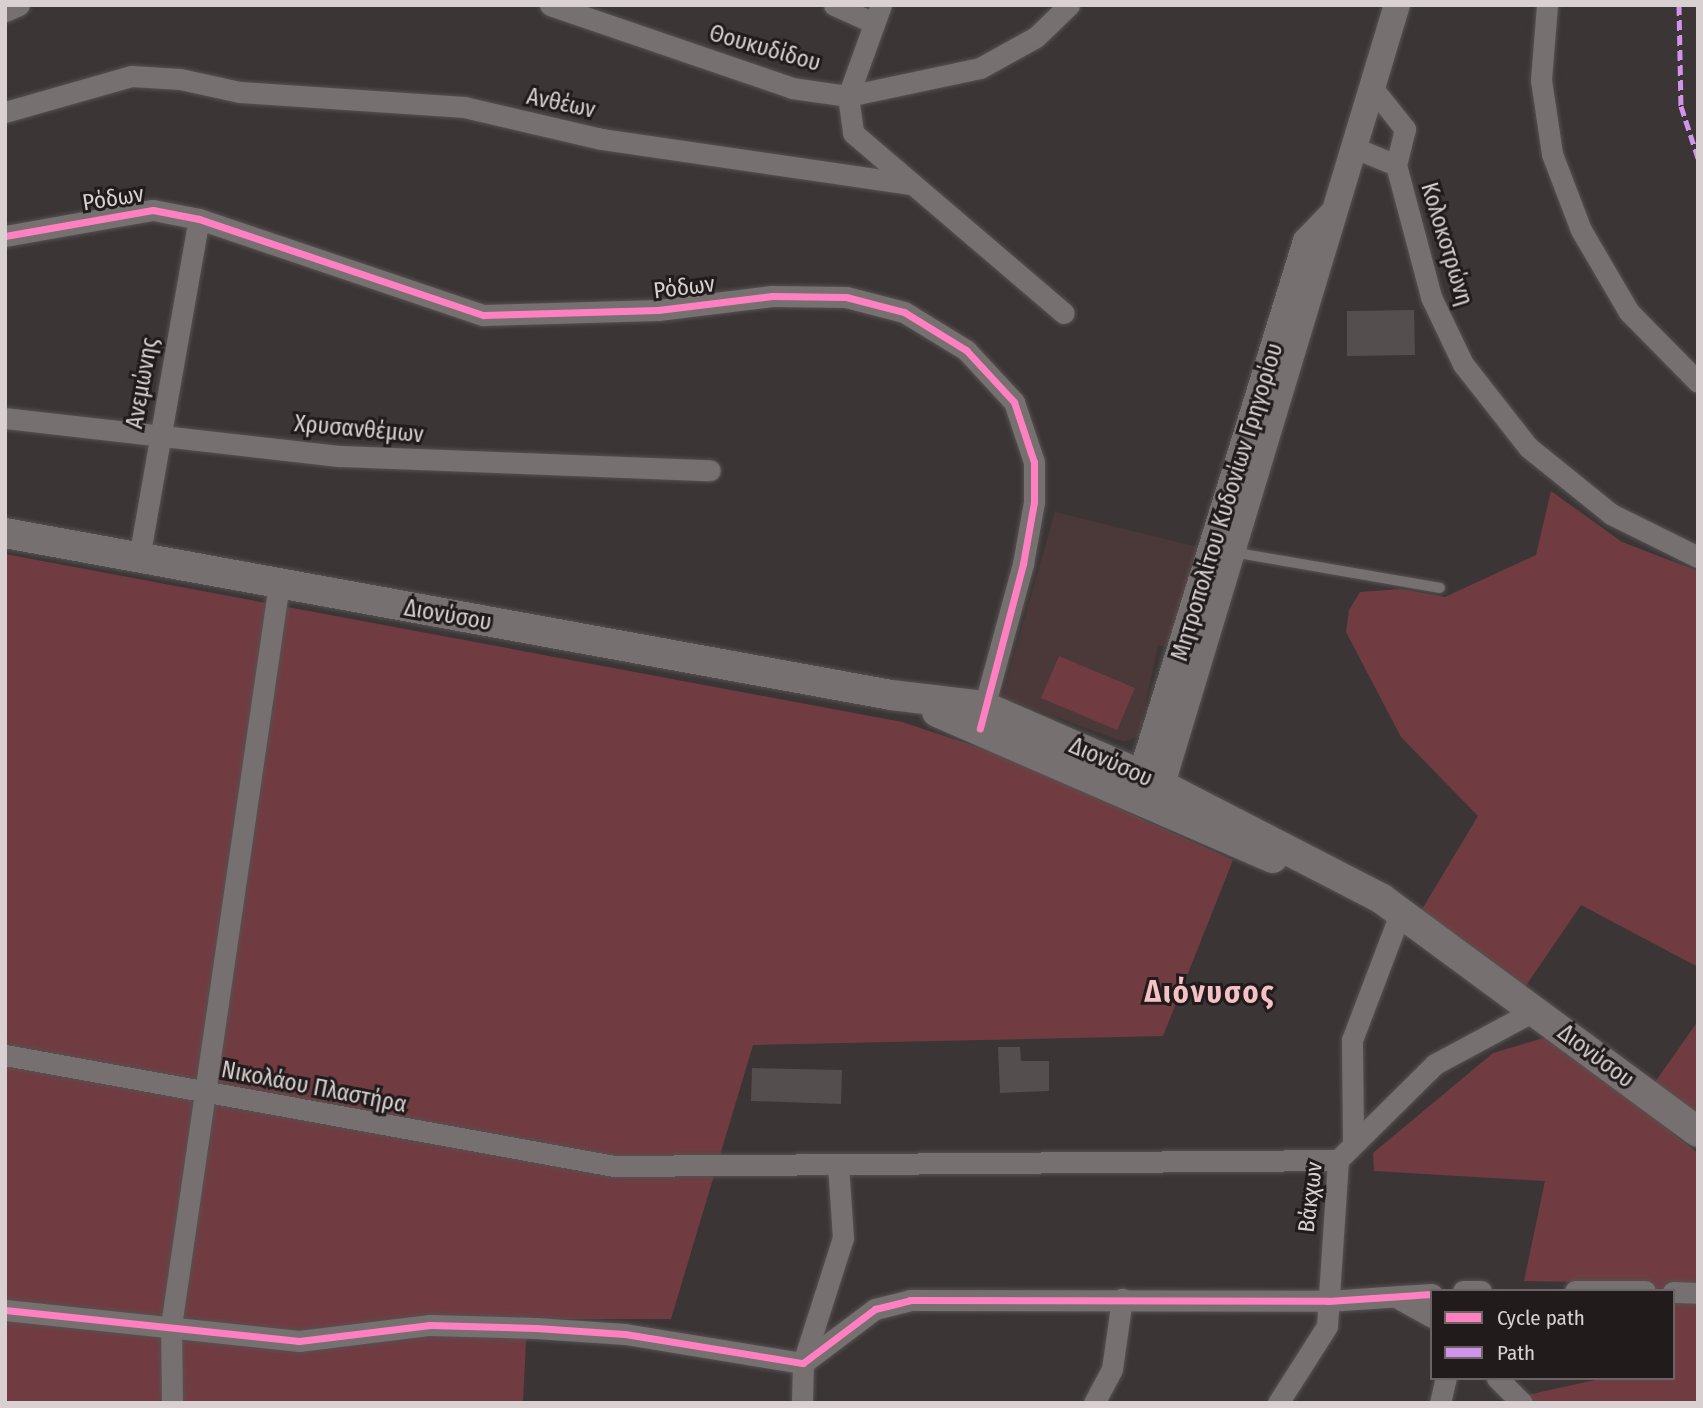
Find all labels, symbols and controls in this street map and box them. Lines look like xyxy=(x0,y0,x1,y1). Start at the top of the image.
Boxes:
street label: Θουκυδίδου xyxy=(706,19,824,77)
street label: Ανθέων xyxy=(524,82,598,124)
street label: Κολοκοτρώνη xyxy=(1415,179,1479,309)
street label: Ρόδων xyxy=(80,180,146,216)
street label: Ρόδων xyxy=(652,270,716,304)
street label: Ανεμώνης xyxy=(120,335,164,431)
street label: Μητροπολίτου Κυδονίων Γρηγορίου xyxy=(1165,340,1289,664)
street label: Χρυσανθέμων xyxy=(293,410,425,448)
street label: Διονύσου xyxy=(402,594,494,636)
street label: Διονύσου xyxy=(1065,731,1157,793)
district label: Διόνυσος xyxy=(1146,974,1274,1010)
street label: Διονύσου xyxy=(1553,1018,1639,1094)
street label: Νικολάου Πλαστήρα xyxy=(219,1056,409,1118)
street label: Βάκχων xyxy=(1292,1160,1328,1234)
legend xyxy=(1430,1289,1675,1380)
text: Cycle path xyxy=(1497,1305,1585,1331)
text: Path xyxy=(1497,1340,1535,1366)

